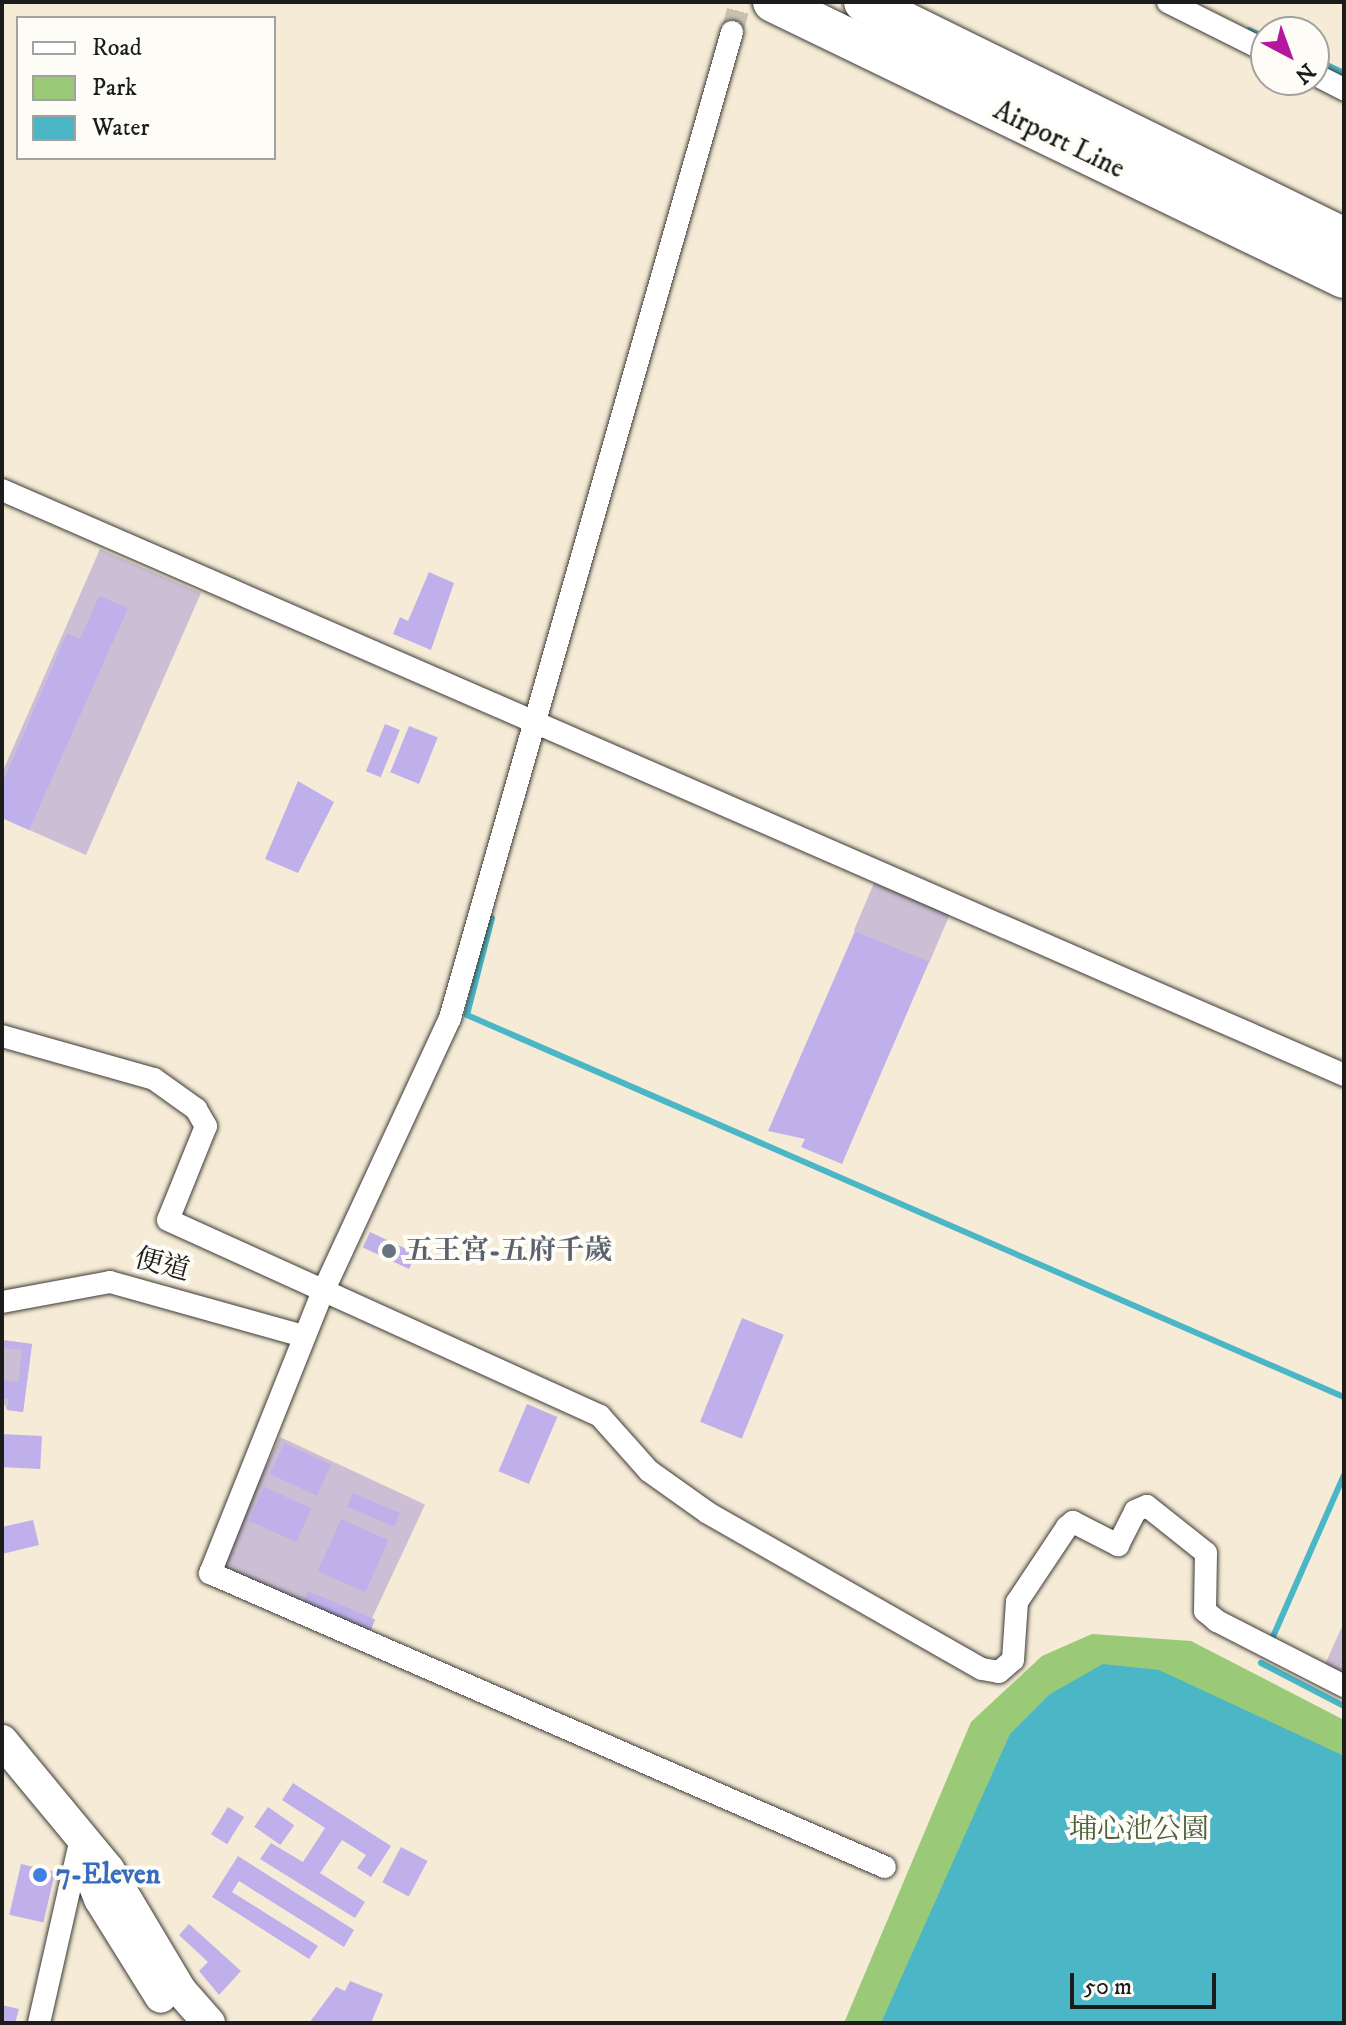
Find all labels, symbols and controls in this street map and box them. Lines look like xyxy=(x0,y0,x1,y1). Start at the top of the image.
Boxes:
legend xyxy=(16,16,276,160)
north arrow xyxy=(1250,16,1330,96)
text: Road xyxy=(92,33,142,63)
text: N xyxy=(1289,57,1320,89)
text: Park xyxy=(92,73,137,103)
street label: Airport Line xyxy=(988,94,1130,186)
text: Water xyxy=(92,113,149,143)
place label: 五王宮-五府千歲 xyxy=(405,1234,612,1268)
street label: 便道 xyxy=(131,1242,193,1288)
marker: 五王宮-五府千歲 xyxy=(380,1242,398,1260)
park label: 埔心池公園 xyxy=(1069,1813,1209,1847)
place label: 7-Eleven xyxy=(56,1858,160,1892)
marker: 7-Eleven xyxy=(31,1866,49,1884)
scale bar xyxy=(1074,1957,1220,2007)
text: 50 m xyxy=(1084,1972,1132,2002)

